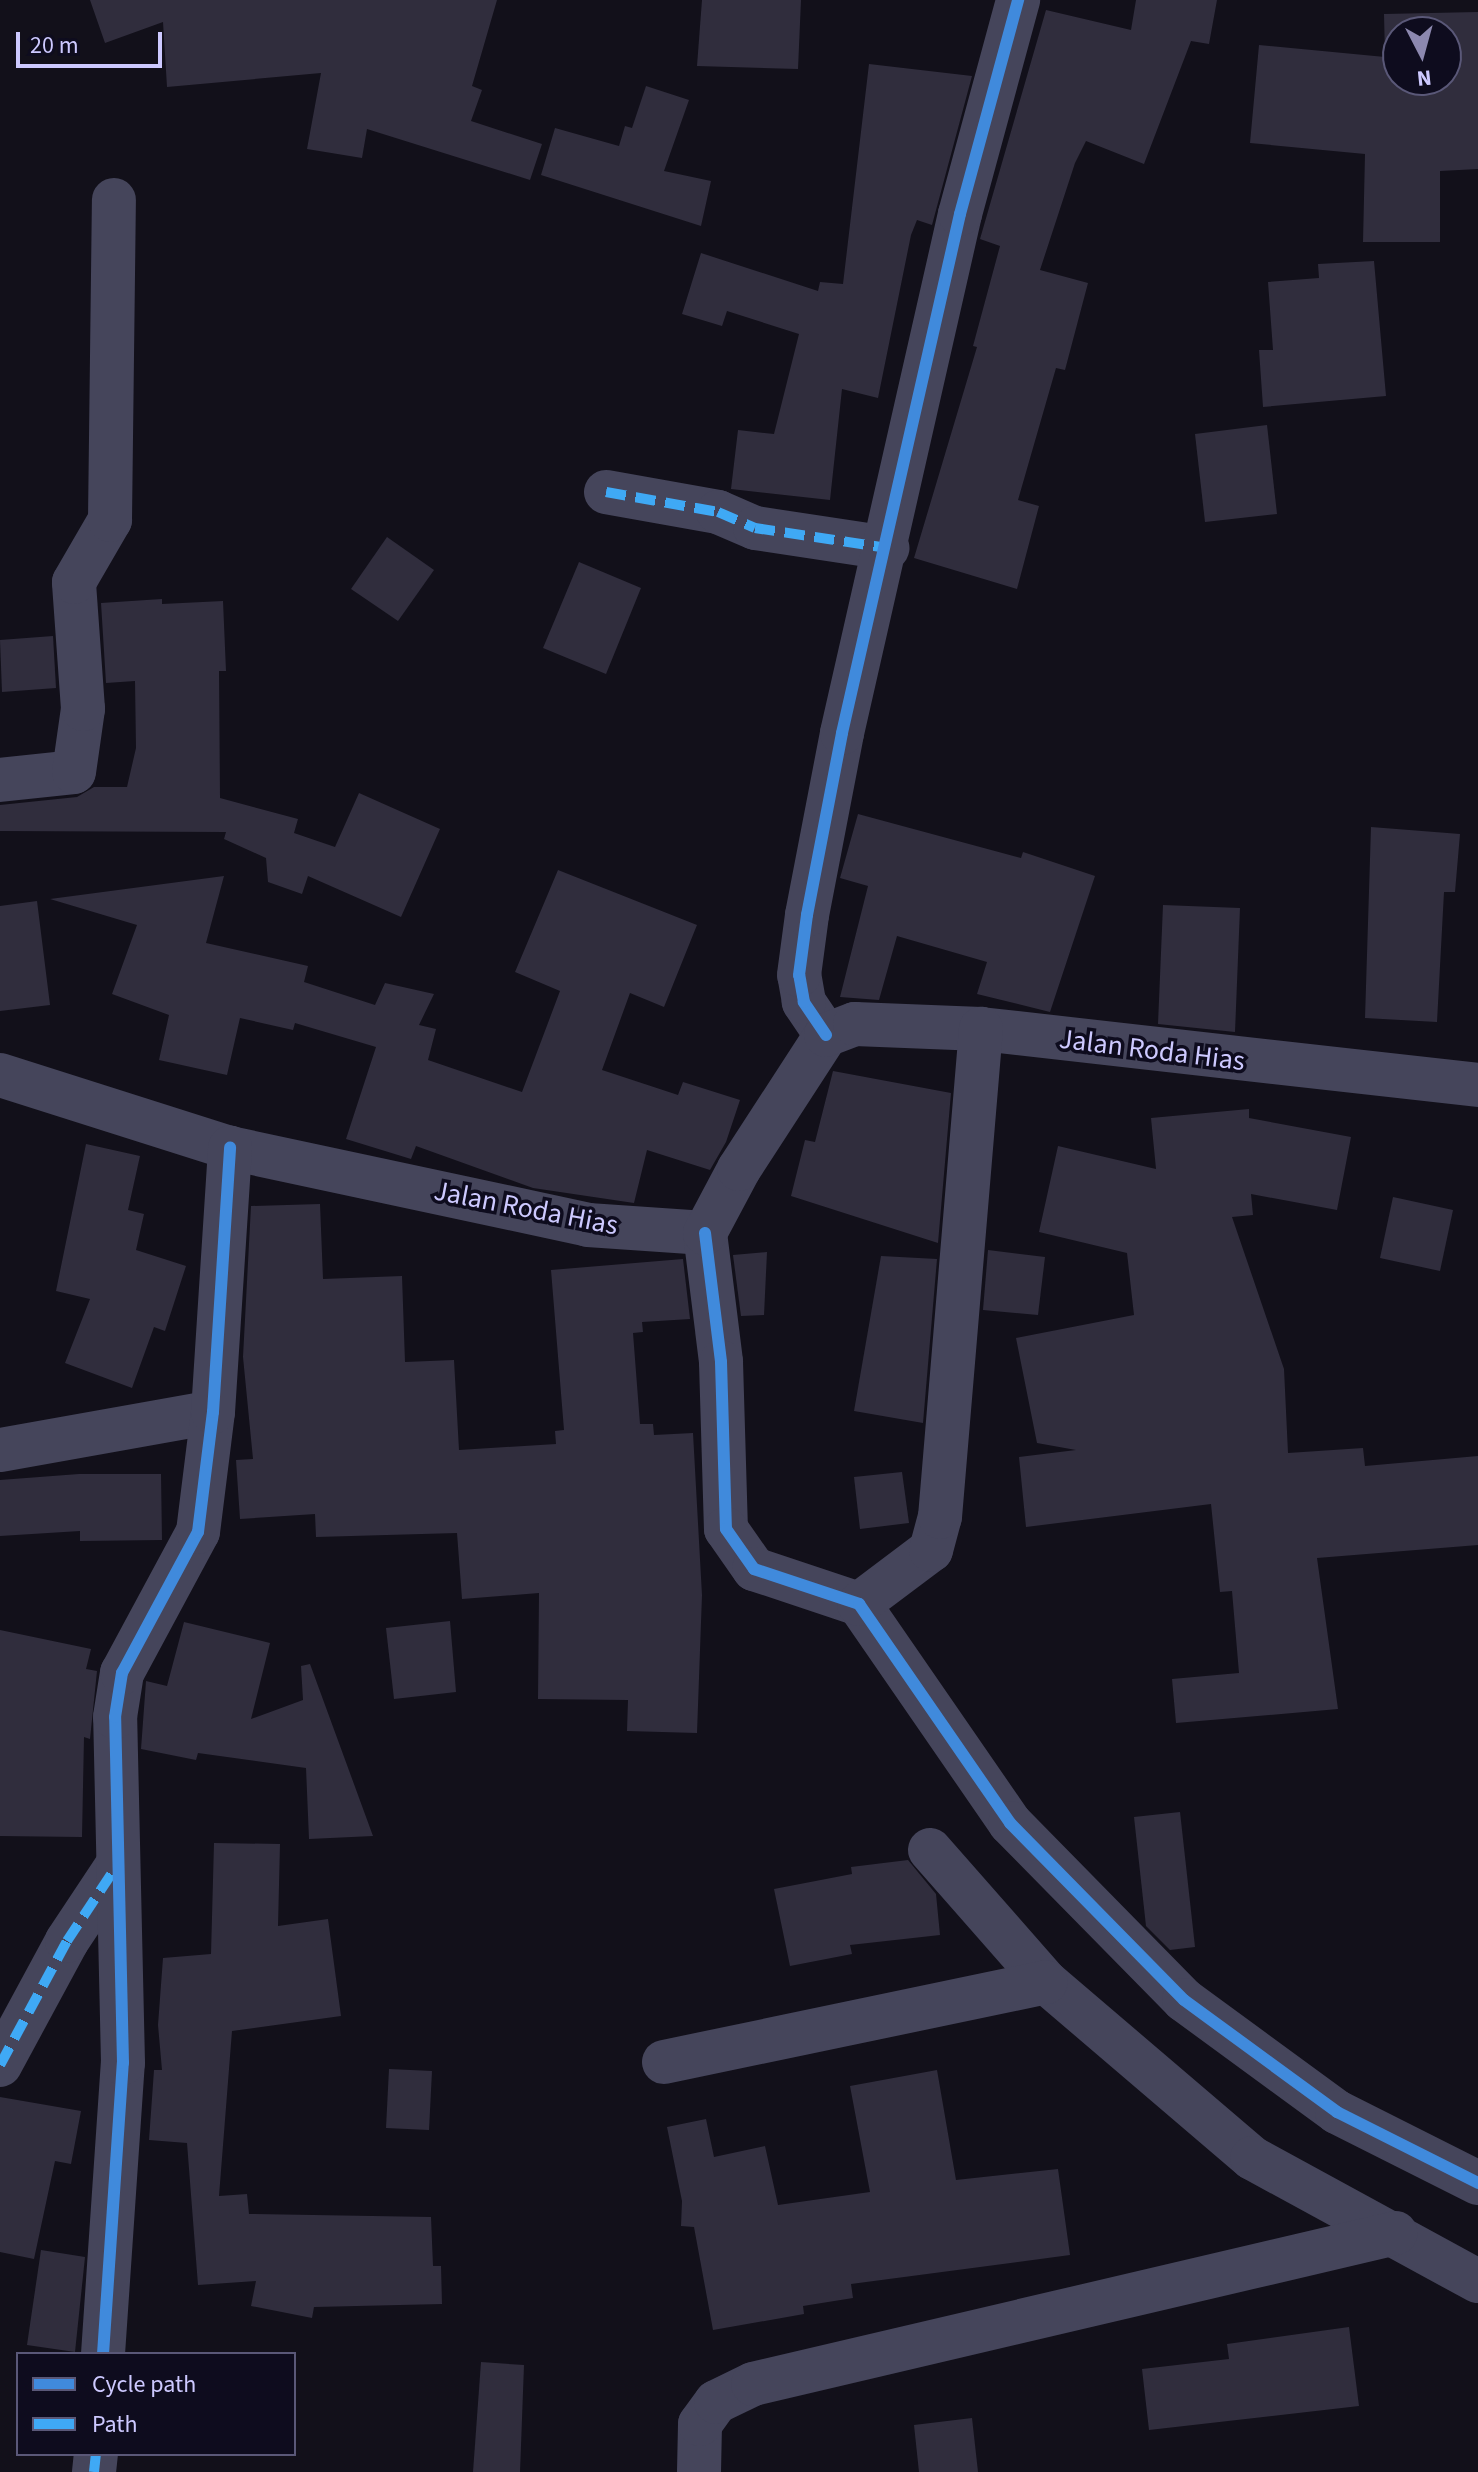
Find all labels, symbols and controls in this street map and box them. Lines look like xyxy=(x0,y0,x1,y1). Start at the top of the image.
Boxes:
scale bar xyxy=(20,16,166,66)
north arrow xyxy=(1382,16,1462,96)
text: 20 m xyxy=(30,28,79,63)
text: N xyxy=(1415,61,1433,95)
street label: Jalan Roda Hias xyxy=(1057,1022,1247,1078)
street label: Jalan Roda Hias xyxy=(431,1174,621,1242)
legend xyxy=(16,2352,296,2456)
text: Cycle path xyxy=(92,2367,196,2402)
text: Path xyxy=(92,2407,138,2442)

